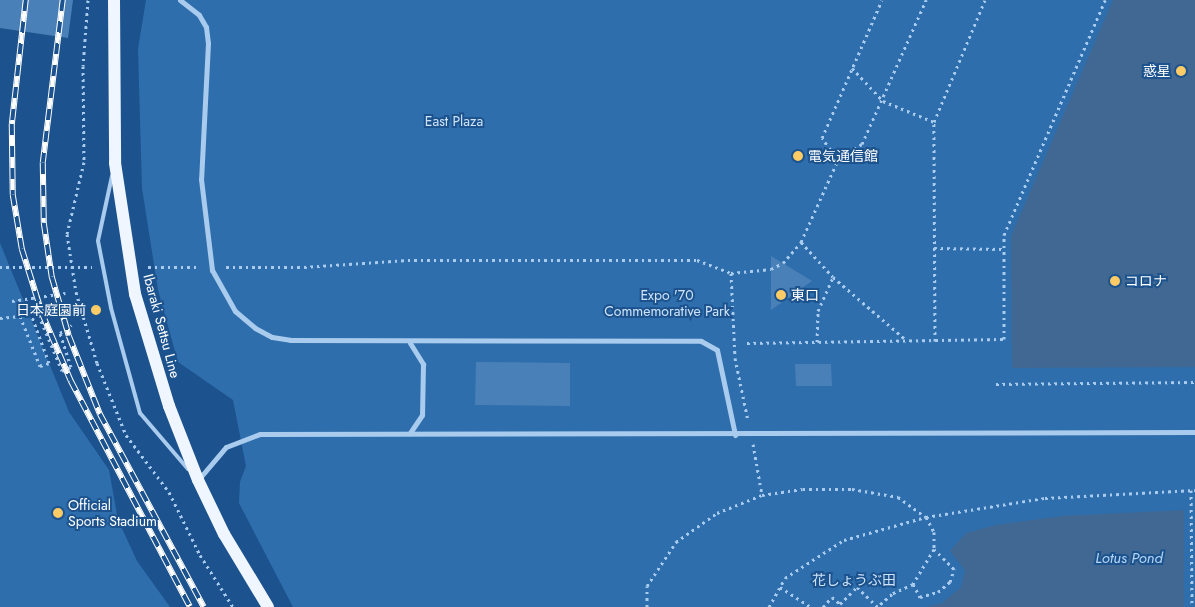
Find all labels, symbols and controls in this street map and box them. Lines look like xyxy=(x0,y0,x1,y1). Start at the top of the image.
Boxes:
place label: 惑星 xyxy=(1143,63,1171,79)
marker: 惑星 xyxy=(1175,65,1187,77)
park label: East Plaza xyxy=(425,113,483,129)
place label: 電気通信館 xyxy=(808,148,878,164)
marker: 電気通信館 xyxy=(792,150,804,162)
street label: Ibaraki Settsu Line xyxy=(140,272,184,380)
place label: コロナ xyxy=(1125,273,1167,289)
marker: コロナ xyxy=(1109,275,1121,287)
park label: Expo '70 Commemorative Park xyxy=(604,287,730,320)
place label: 東口 xyxy=(791,287,819,303)
marker: 東口 xyxy=(775,289,787,301)
place label: 日本庭園前 xyxy=(16,302,86,318)
marker: 日本庭園前 xyxy=(90,304,102,316)
place label: Official Sports Stadium xyxy=(68,497,157,530)
marker: Official Sports Stadium xyxy=(52,507,64,519)
water label: Lotus Pond xyxy=(1095,550,1163,568)
park label: 花しょうぶ田 xyxy=(812,572,896,588)

